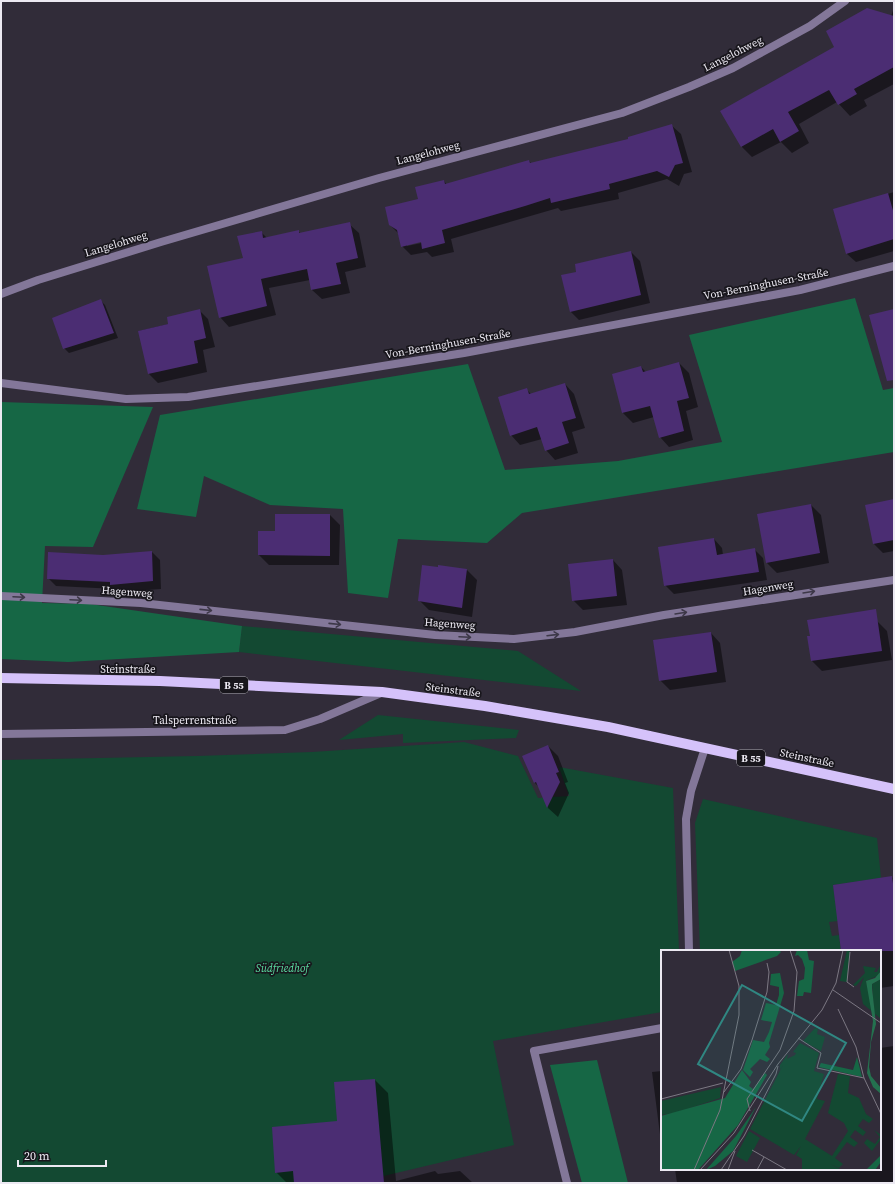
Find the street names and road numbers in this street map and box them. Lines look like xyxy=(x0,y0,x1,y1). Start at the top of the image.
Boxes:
street label: Langelohweg xyxy=(701,32,766,75)
street label: Langelohweg xyxy=(395,137,462,169)
street label: Langelohweg xyxy=(83,227,149,261)
street label: Von-Berninghusen-Straße xyxy=(702,264,830,303)
street label: Von-Berninghusen-Straße xyxy=(384,326,512,362)
street label: Hagenweg xyxy=(742,577,795,599)
street label: Hagenweg xyxy=(101,583,153,601)
street label: Hagenweg xyxy=(424,615,476,633)
street label: Steinstraße xyxy=(100,662,156,677)
road number: B 55 xyxy=(220,677,248,693)
street label: Steinstraße xyxy=(425,679,482,701)
street label: Talsperrenstraße xyxy=(153,713,237,728)
street label: Steinstraße xyxy=(778,745,836,771)
road number: B 55 xyxy=(737,750,765,766)

